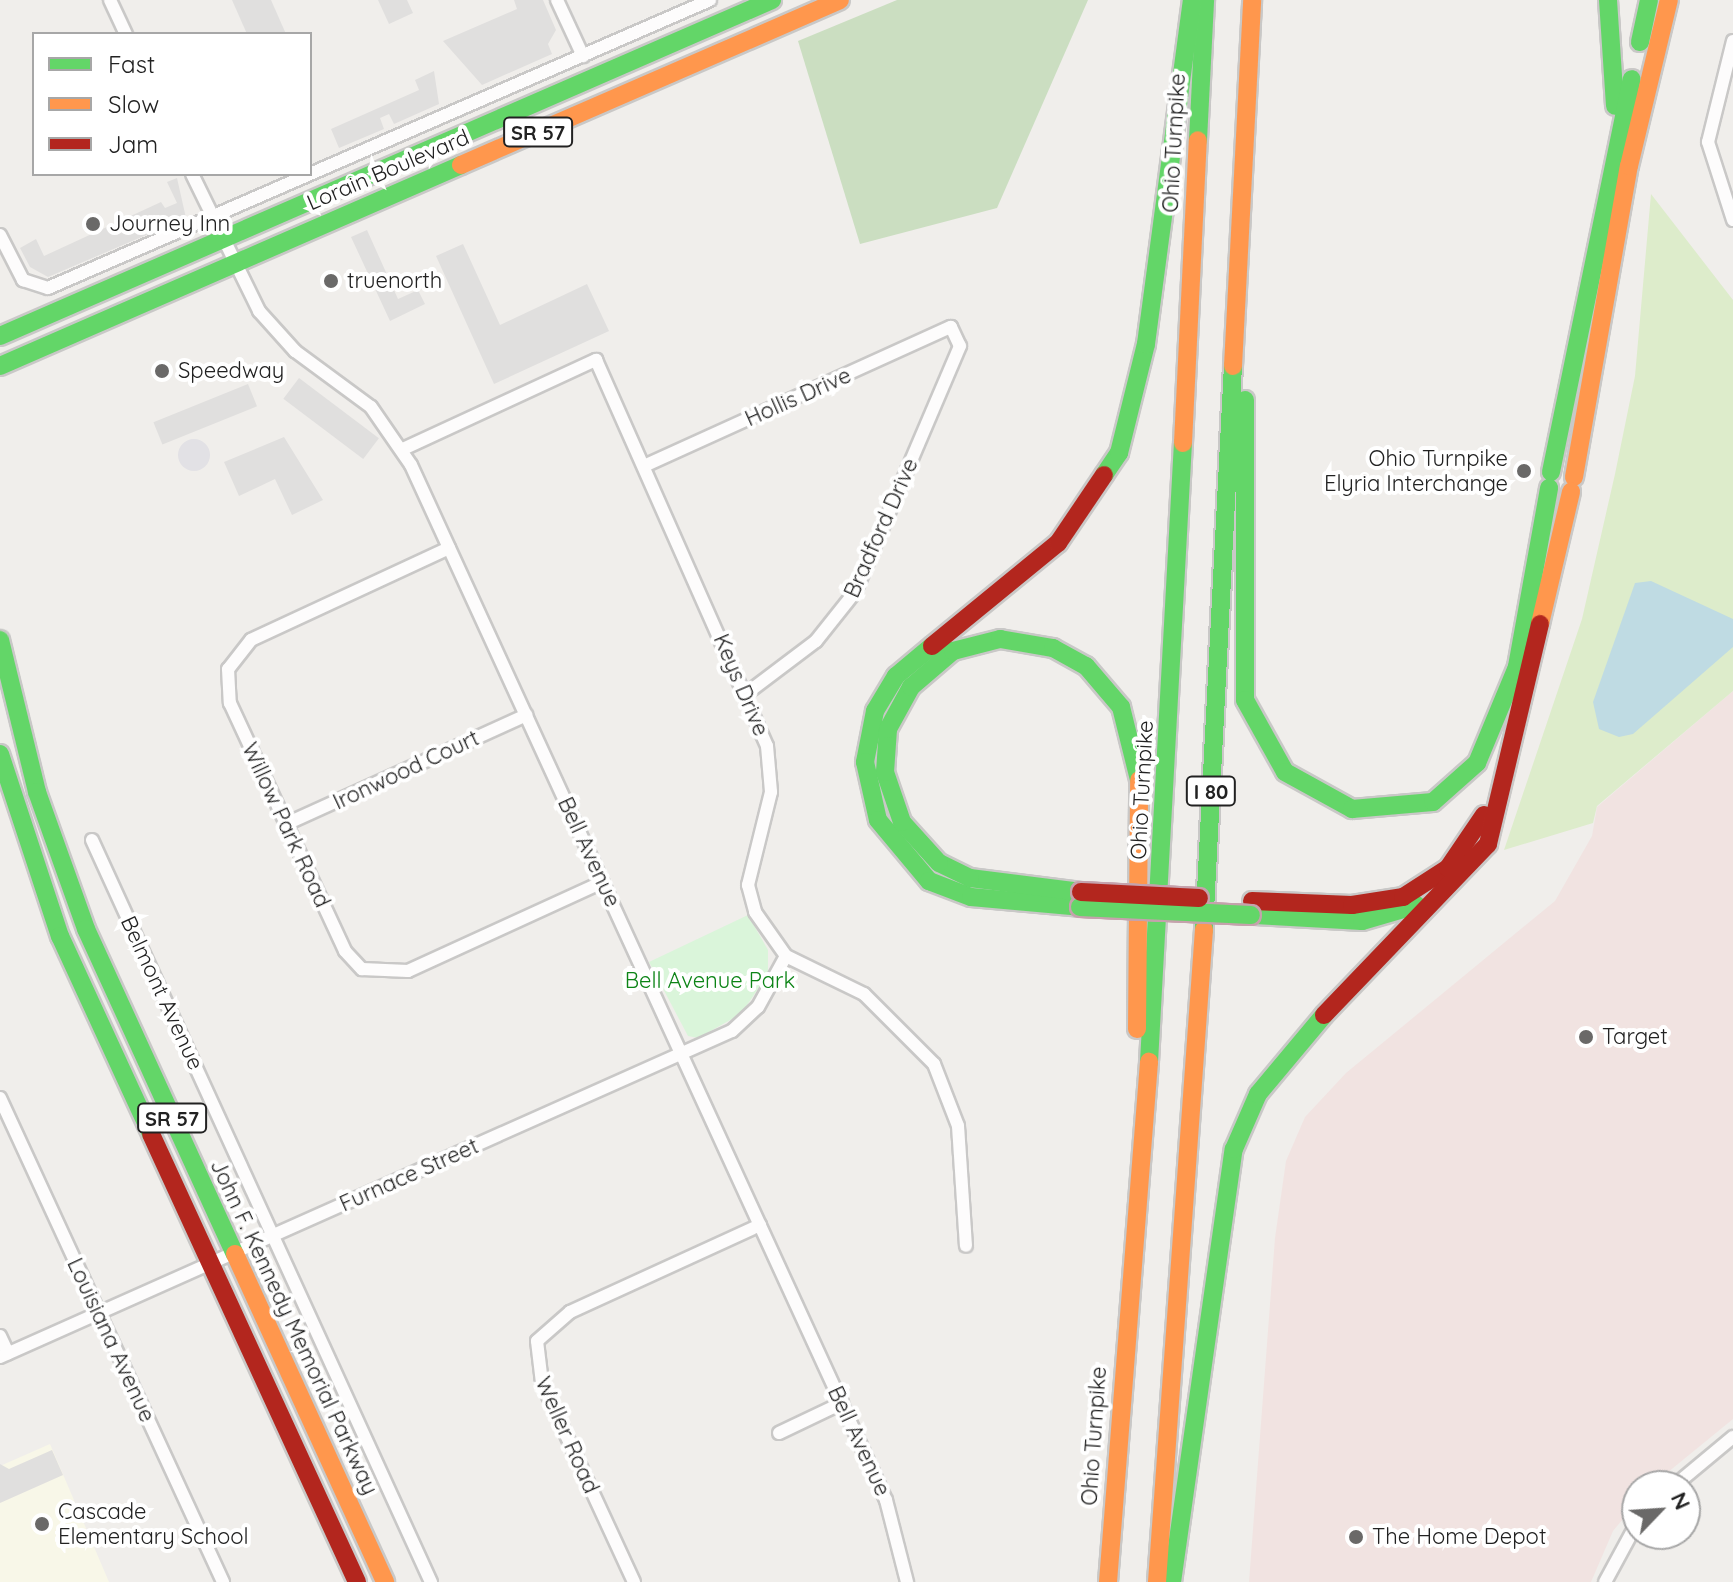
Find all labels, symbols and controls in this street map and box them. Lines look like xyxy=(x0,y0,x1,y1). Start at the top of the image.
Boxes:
legend xyxy=(32,32,312,176)
text: Fast xyxy=(108,49,155,79)
street label: Ohio Turnpike xyxy=(1157,73,1191,213)
text: Slow xyxy=(108,89,159,119)
road number: SR 57 xyxy=(502,116,574,148)
street label: Lorain Boulevard xyxy=(303,124,473,216)
text: Jam xyxy=(108,129,158,159)
place label: Journey Inn xyxy=(109,211,230,237)
marker: Journey Inn xyxy=(84,215,102,233)
place label: truenorth xyxy=(347,268,442,294)
marker: truenorth xyxy=(322,272,340,290)
place label: Speedway xyxy=(178,358,284,384)
marker: Speedway xyxy=(153,362,171,380)
street label: Hollis Drive xyxy=(741,362,855,432)
place label: Ohio Turnpike Elyria Interchange xyxy=(1324,445,1508,496)
street label: Bradford Drive xyxy=(838,454,924,602)
marker: Ohio Turnpike Elyria Interchange xyxy=(1515,462,1533,480)
street label: Keys Drive xyxy=(708,630,774,740)
street label: Ohio Turnpike xyxy=(1125,720,1159,860)
street label: Ironwood Court xyxy=(329,725,483,815)
street label: Willow Park Road xyxy=(236,738,336,912)
road number: I 80 xyxy=(1185,775,1237,807)
street label: Bell Avenue xyxy=(552,793,626,911)
street label: Belmont Avenue xyxy=(115,912,209,1074)
park label: Bell Avenue Park xyxy=(625,968,795,994)
place label: Target xyxy=(1602,1024,1668,1050)
marker: Target xyxy=(1577,1028,1595,1046)
road number: SR 57 xyxy=(136,1102,208,1134)
street label: Furnace Street xyxy=(336,1133,482,1217)
street label: John F. Kennedy Memorial Parkway xyxy=(205,1155,383,1499)
street label: Louisiana Avenue xyxy=(61,1254,161,1426)
street label: Ohio Turnpike xyxy=(1076,1366,1112,1506)
street label: Weller Road xyxy=(530,1373,604,1497)
street label: Bell Avenue xyxy=(822,1382,896,1500)
north arrow xyxy=(1621,1470,1701,1550)
text: N xyxy=(1665,1487,1697,1514)
place label: Cascade Elementary School xyxy=(58,1498,249,1550)
marker: Cascade Elementary School xyxy=(33,1515,51,1533)
place label: The Home Depot xyxy=(1372,1524,1546,1550)
marker: The Home Depot xyxy=(1347,1528,1365,1546)

